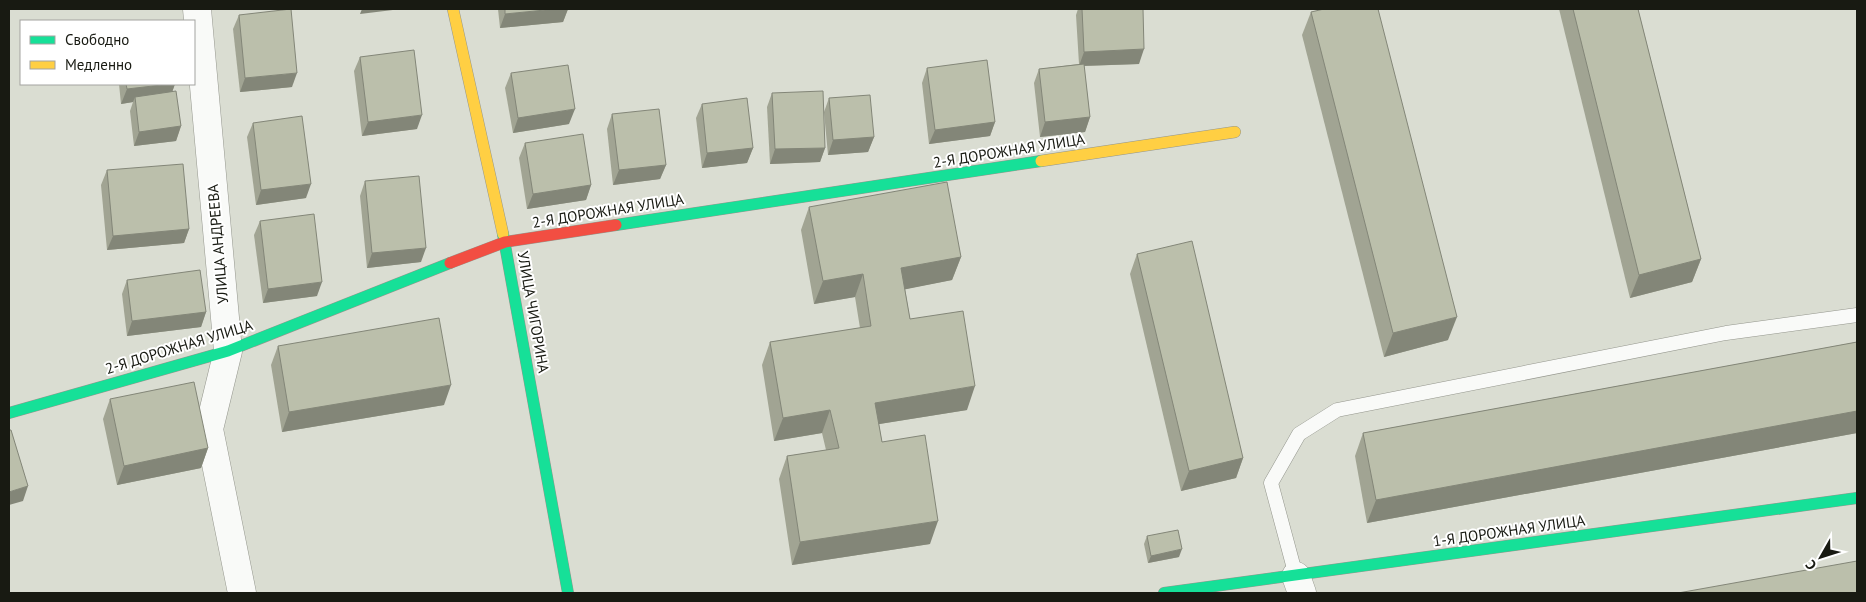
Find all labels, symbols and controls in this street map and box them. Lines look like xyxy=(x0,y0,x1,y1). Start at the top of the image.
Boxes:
legend xyxy=(20,20,195,85)
text: Свободно xyxy=(65,30,129,49)
text: Медленно xyxy=(65,55,132,74)
street label: 2-Я ДОРОЖНАЯ УЛИЦА xyxy=(932,129,1086,172)
street label: УЛИЦА АНДРЕЕВА xyxy=(203,183,232,305)
street label: 2-Я ДОРОЖНАЯ УЛИЦА xyxy=(531,189,685,232)
street label: УЛИЦА ЧИГОРИНА xyxy=(513,250,554,374)
street label: 2-Я ДОРОЖНАЯ УЛИЦА xyxy=(103,315,255,378)
street label: 1-Я ДОРОЖНАЯ УЛИЦА xyxy=(1432,510,1586,551)
north arrow xyxy=(1796,532,1846,582)
text: С xyxy=(1801,556,1820,574)

